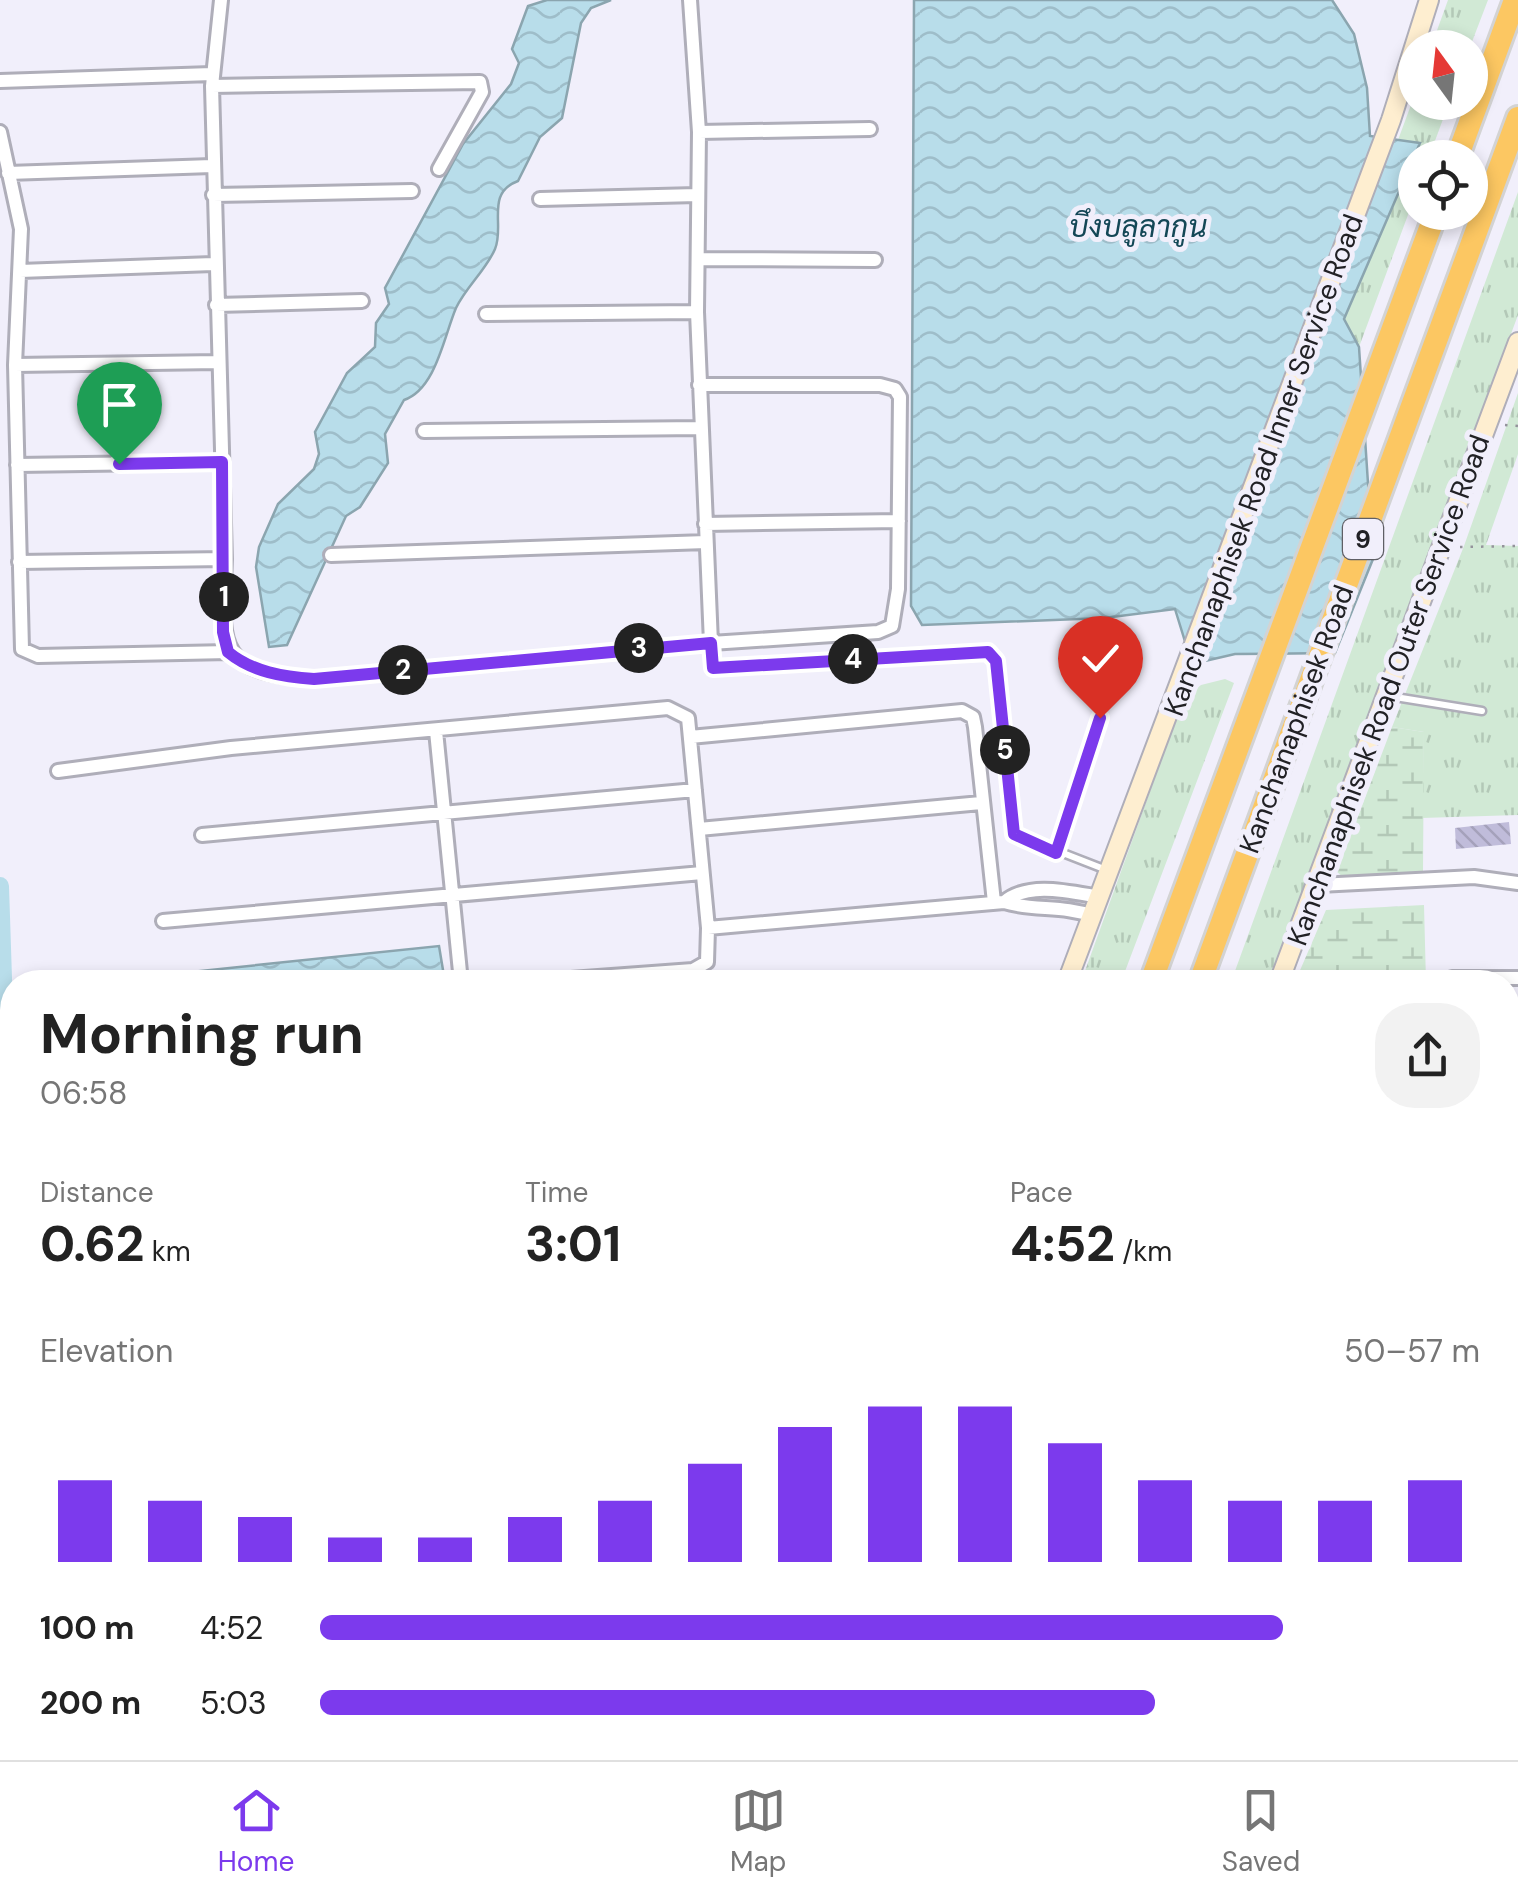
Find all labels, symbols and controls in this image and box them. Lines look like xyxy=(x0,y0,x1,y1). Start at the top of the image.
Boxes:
north arrow xyxy=(1398,30,1488,120)
map controls xyxy=(1398,30,1488,230)
button: locate xyxy=(1398,140,1488,230)
water label: บึงบลูลากูน xyxy=(1069,207,1207,247)
street label: Kanchanaphisek Road Inner Service Road xyxy=(1156,210,1370,720)
pin xyxy=(77,362,162,465)
icon: arrive xyxy=(92,377,147,432)
street label: Kanchanaphisek Road Outer Service Road xyxy=(1279,430,1498,951)
road number: 9 xyxy=(1343,519,1383,559)
pin: 1 xyxy=(199,572,249,622)
text: 1 xyxy=(219,578,229,615)
street label: Kanchanaphisek Road xyxy=(1232,580,1360,858)
pin xyxy=(1058,616,1143,719)
pin: 3 xyxy=(614,623,664,673)
text: 3 xyxy=(631,629,647,666)
icon: check xyxy=(1073,631,1128,686)
pin: 4 xyxy=(828,634,878,684)
text: 4 xyxy=(844,640,862,677)
pin: 2 xyxy=(378,645,428,695)
text: 2 xyxy=(395,651,411,688)
pin: 5 xyxy=(980,725,1030,775)
text: 5 xyxy=(996,731,1014,768)
text: Morning run xyxy=(40,998,364,1070)
button: share xyxy=(1375,1003,1480,1108)
text: 06:58 xyxy=(40,1072,127,1114)
text: Distance xyxy=(40,1174,154,1211)
text: Time xyxy=(525,1174,588,1211)
text: Pace xyxy=(1010,1174,1073,1211)
text: 0.62 xyxy=(40,1211,144,1277)
text: 3:01 xyxy=(525,1211,621,1277)
text: 4:52 xyxy=(1010,1211,1115,1277)
text: km xyxy=(144,1233,191,1270)
text: /km xyxy=(1115,1233,1172,1270)
text: Elevation xyxy=(40,1330,173,1372)
text: 50–57 m xyxy=(1344,1330,1480,1372)
text: 100 m xyxy=(40,1607,134,1649)
text: 4:52 xyxy=(200,1607,263,1649)
text: 200 m xyxy=(40,1682,141,1724)
text: 5:03 xyxy=(200,1682,267,1724)
tab: Home xyxy=(218,1783,294,1880)
tab: Map xyxy=(730,1783,786,1880)
tab: Saved xyxy=(1222,1783,1300,1880)

